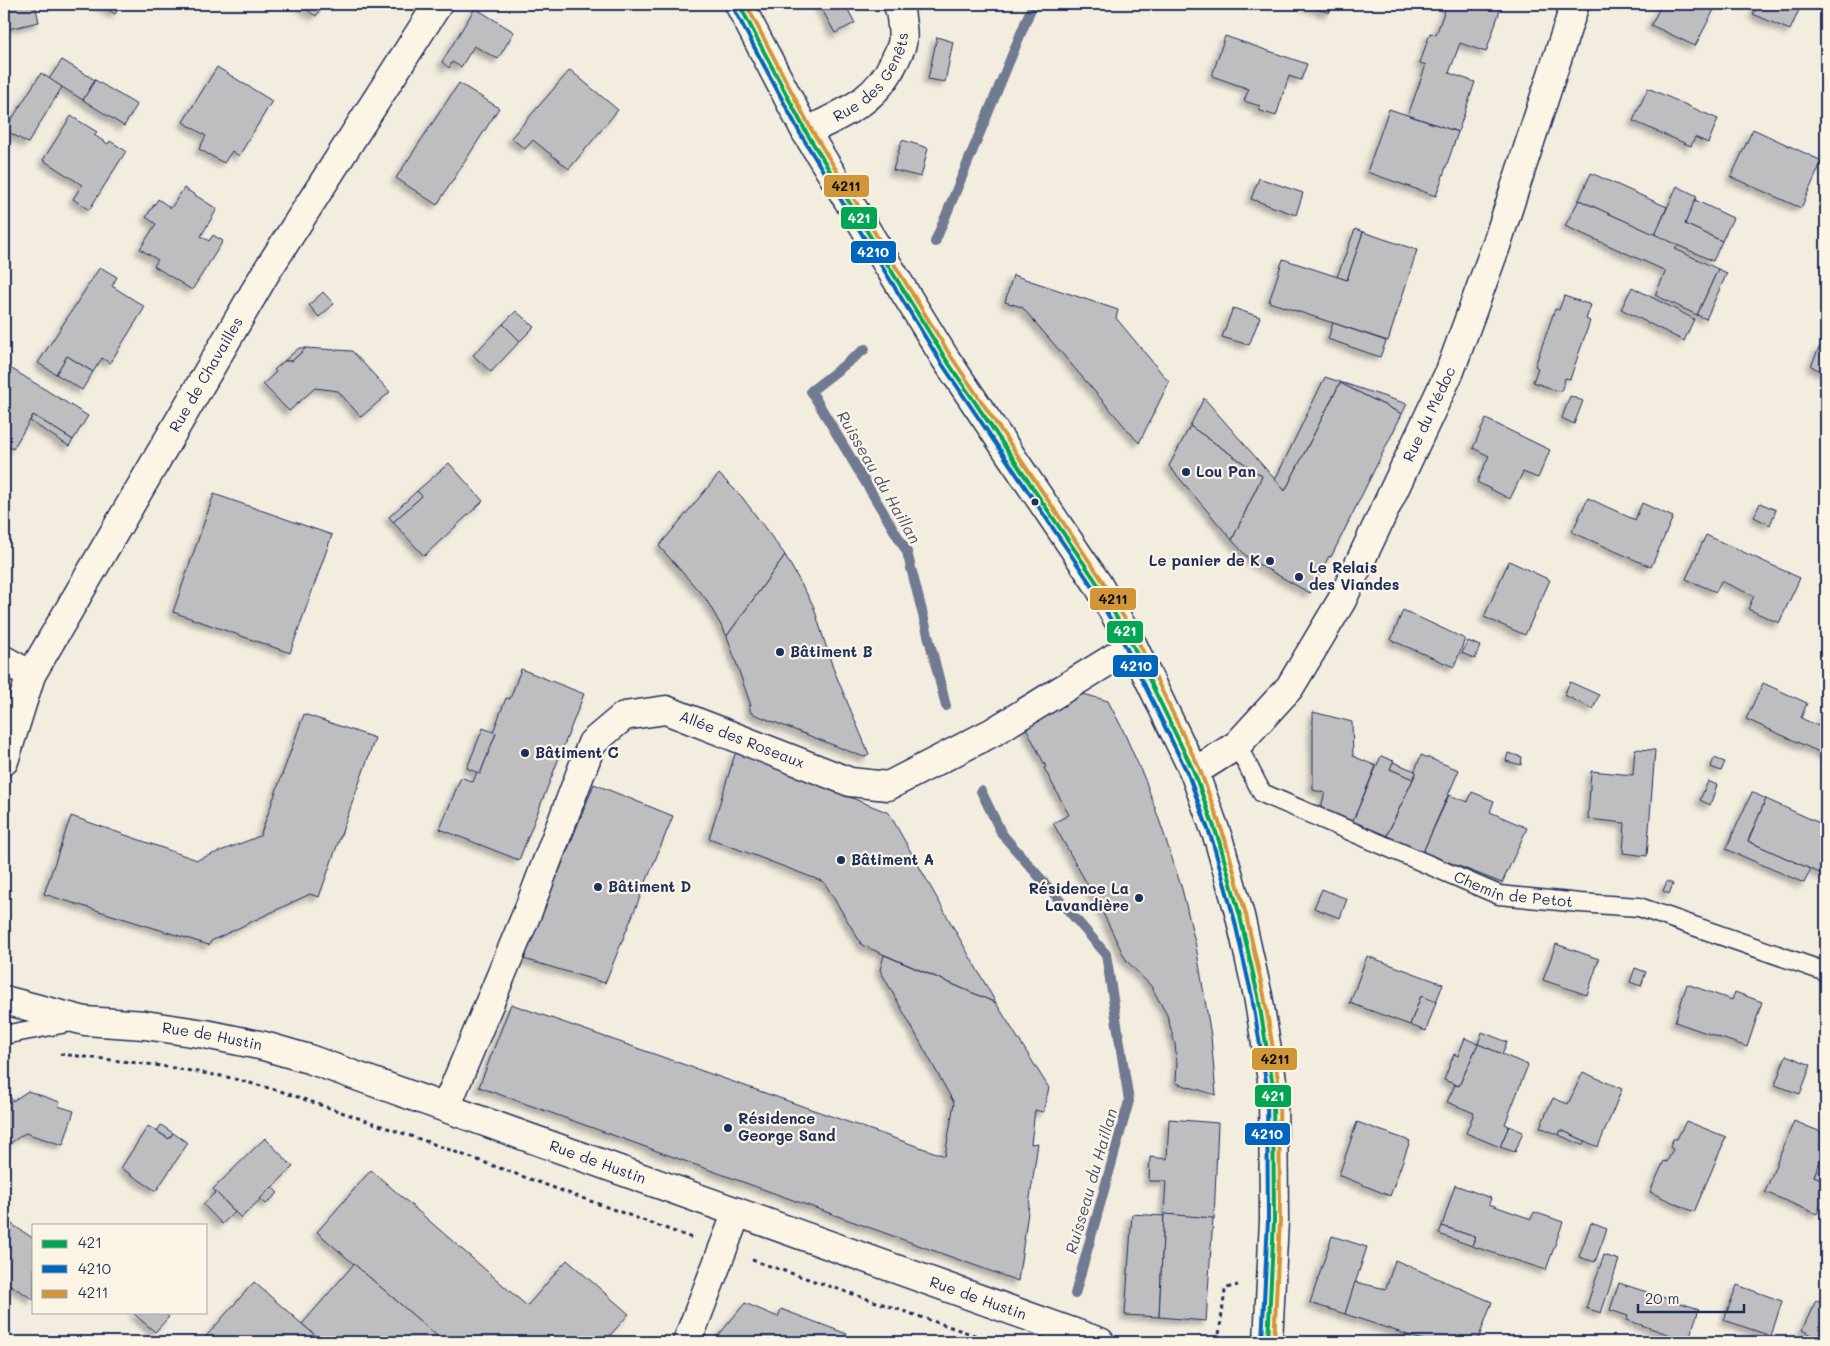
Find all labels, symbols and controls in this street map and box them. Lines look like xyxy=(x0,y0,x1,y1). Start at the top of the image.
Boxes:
street label: Rue des Genêts xyxy=(829,33,912,126)
line badge: 4211 xyxy=(823,174,870,198)
text: 4211 xyxy=(831,176,861,195)
line badge: 421 xyxy=(840,206,878,230)
text: 421 xyxy=(848,208,870,227)
line badge: 4210 xyxy=(850,240,897,264)
text: 4210 xyxy=(857,242,889,261)
street label: Rue de Chavailles xyxy=(164,313,247,435)
street label: Rue du Médoc xyxy=(1398,363,1460,465)
water label: Ruisseau du Haillan xyxy=(833,406,926,547)
place label: Lou Pan xyxy=(1196,461,1256,481)
marker: Lou Pan xyxy=(1180,466,1192,478)
unlabelled marker xyxy=(1030,497,1040,507)
place label: Le panier de K xyxy=(1149,550,1260,570)
marker: Le panier de K xyxy=(1264,555,1276,567)
place label: Le Relais des Viandes xyxy=(1309,557,1399,594)
marker: Le Relais des Viandes xyxy=(1293,571,1305,583)
line badge: 4211 xyxy=(1089,587,1137,611)
text: 4211 xyxy=(1098,589,1128,608)
line badge: 421 xyxy=(1106,620,1144,644)
text: 421 xyxy=(1114,621,1136,640)
place label: Bâtiment B xyxy=(790,641,873,661)
marker: Bâtiment B xyxy=(774,646,786,658)
line badge: 4210 xyxy=(1112,654,1159,678)
text: 4210 xyxy=(1120,656,1152,675)
street label: Allée des Roseaux xyxy=(677,705,808,772)
place label: Bâtiment C xyxy=(535,742,619,762)
marker: Bâtiment C xyxy=(519,747,531,759)
place label: Bâtiment A xyxy=(851,849,934,869)
marker: Bâtiment A xyxy=(835,854,847,866)
street label: Chemin de Petot xyxy=(1451,866,1574,911)
place label: Bâtiment D xyxy=(608,876,691,896)
place label: Résidence La Lavandière xyxy=(1028,878,1129,915)
marker: Bâtiment D xyxy=(592,881,604,893)
marker: Résidence La Lavandière xyxy=(1133,892,1145,904)
street label: Rue de Hustin xyxy=(161,1017,264,1054)
line badge: 4211 xyxy=(1251,1047,1298,1071)
text: 4211 xyxy=(1260,1049,1290,1068)
line badge: 421 xyxy=(1254,1084,1292,1108)
text: 421 xyxy=(1262,1086,1284,1105)
water label: Ruisseau du Haillan xyxy=(1060,1106,1121,1256)
place label: Résidence George Sand xyxy=(738,1108,836,1145)
marker: Résidence George Sand xyxy=(722,1122,734,1134)
line badge: 4210 xyxy=(1244,1122,1291,1146)
text: 4210 xyxy=(1251,1124,1283,1143)
street label: Rue de Hustin xyxy=(547,1135,649,1188)
legend xyxy=(32,1224,208,1314)
text: 421 xyxy=(78,1232,102,1252)
text: 4210 xyxy=(78,1258,111,1278)
street label: Rue de Hustin xyxy=(927,1271,1029,1324)
scale bar xyxy=(1638,1281,1744,1313)
text: 4211 xyxy=(78,1282,109,1302)
text: 20 m xyxy=(1645,1288,1679,1308)

